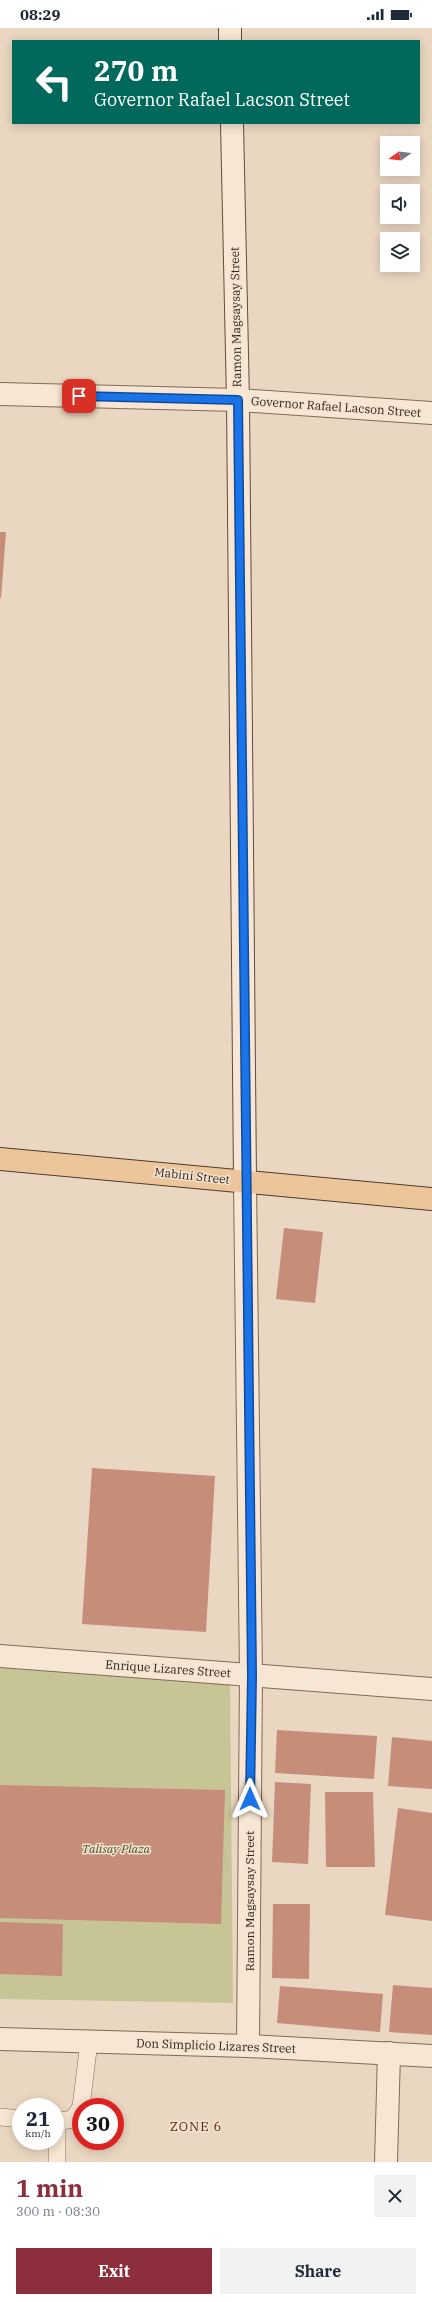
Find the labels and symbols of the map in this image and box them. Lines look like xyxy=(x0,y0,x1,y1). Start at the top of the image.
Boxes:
north arrow xyxy=(380,136,420,176)
street label: Ramon Magsaysay Street xyxy=(227,247,244,387)
pin xyxy=(62,379,96,413)
street label: Governor Rafael Lacson Street xyxy=(250,393,422,420)
street label: Mabini Street xyxy=(154,1164,231,1187)
street label: Enrique Lizares Street xyxy=(105,1657,231,1680)
position arrow xyxy=(229,1778,271,1820)
street label: Ramon Magsaysay Street xyxy=(242,1831,257,1971)
park label: Talisay Plaza xyxy=(82,1841,150,1856)
street label: Don Simplicio Lizares Street xyxy=(136,2035,296,2056)
speed limit sign: 30 xyxy=(72,2098,124,2150)
district label: ZONE 6 xyxy=(170,2118,222,2135)

